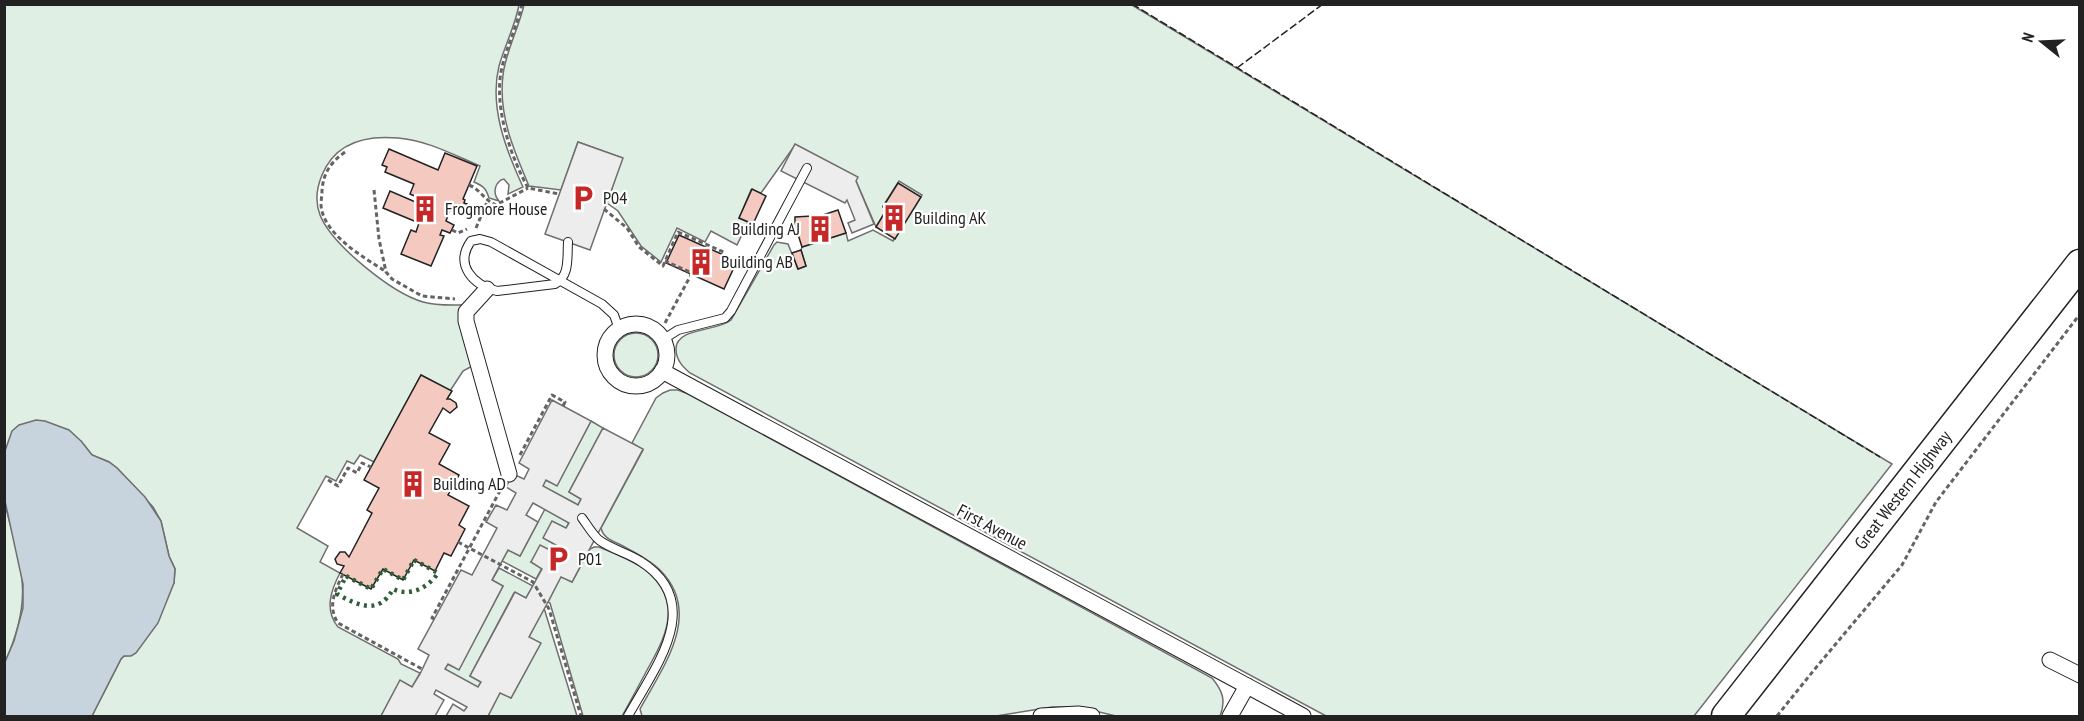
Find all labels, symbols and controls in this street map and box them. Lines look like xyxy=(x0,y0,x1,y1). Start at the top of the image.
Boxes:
north arrow xyxy=(2012,12,2072,72)
text: N xyxy=(2017,30,2039,45)
parking icon: P04 xyxy=(568,183,598,213)
place label: P04 xyxy=(603,186,627,209)
building icon: Frogmore House xyxy=(410,194,440,224)
place label: Frogmore House xyxy=(445,197,547,220)
building icon: Building AK xyxy=(879,203,909,233)
place label: Building AK xyxy=(914,206,987,229)
building icon: Building AJ xyxy=(805,214,835,244)
place label: Building AJ xyxy=(732,217,800,240)
building icon: Building AB xyxy=(686,247,716,277)
place label: Building AB xyxy=(721,250,793,273)
street label: Great Western Highway xyxy=(1849,425,1956,554)
building icon: Building AD xyxy=(398,469,428,499)
place label: Building AD xyxy=(433,472,506,495)
street label: First Avenue xyxy=(953,499,1031,555)
parking icon: P01 xyxy=(543,544,573,574)
place label: P01 xyxy=(578,547,602,570)

